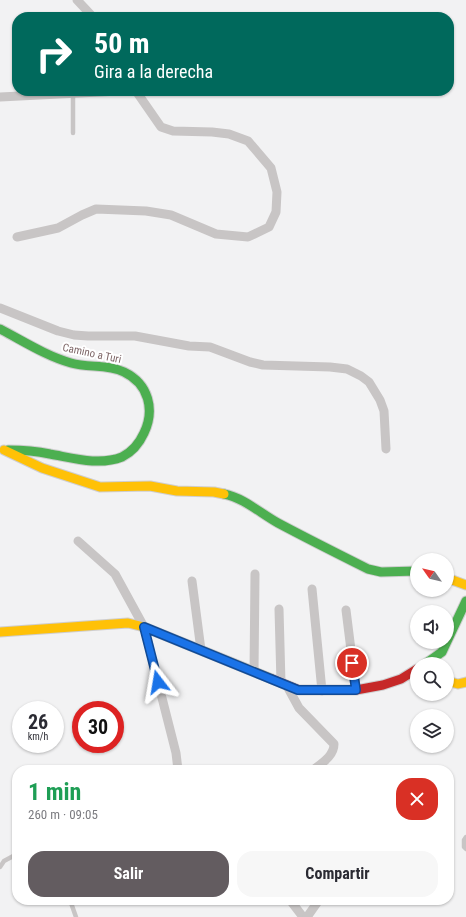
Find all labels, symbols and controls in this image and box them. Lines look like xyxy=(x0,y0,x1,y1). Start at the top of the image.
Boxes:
text: 50 m xyxy=(94,27,150,60)
icon: right xyxy=(28,28,80,80)
text: Gira a la derecha xyxy=(94,61,213,82)
street label: Camino a Turi xyxy=(61,341,122,366)
north arrow xyxy=(410,553,454,597)
map controls xyxy=(410,553,454,753)
button: sound xyxy=(410,605,454,649)
pin xyxy=(335,646,369,680)
icon: arrive xyxy=(341,652,363,674)
button: search xyxy=(410,657,454,701)
position arrow xyxy=(137,661,179,703)
speed limit sign: 30 xyxy=(72,701,124,753)
button: layers xyxy=(410,709,454,753)
text: 26 xyxy=(28,710,48,734)
text: km/h xyxy=(28,731,48,742)
text: 1 min xyxy=(28,778,81,806)
button: close xyxy=(396,778,438,820)
text: 260 m · 09:05 xyxy=(28,807,98,822)
button: Salir xyxy=(28,851,229,897)
button: Compartir xyxy=(237,851,438,897)

